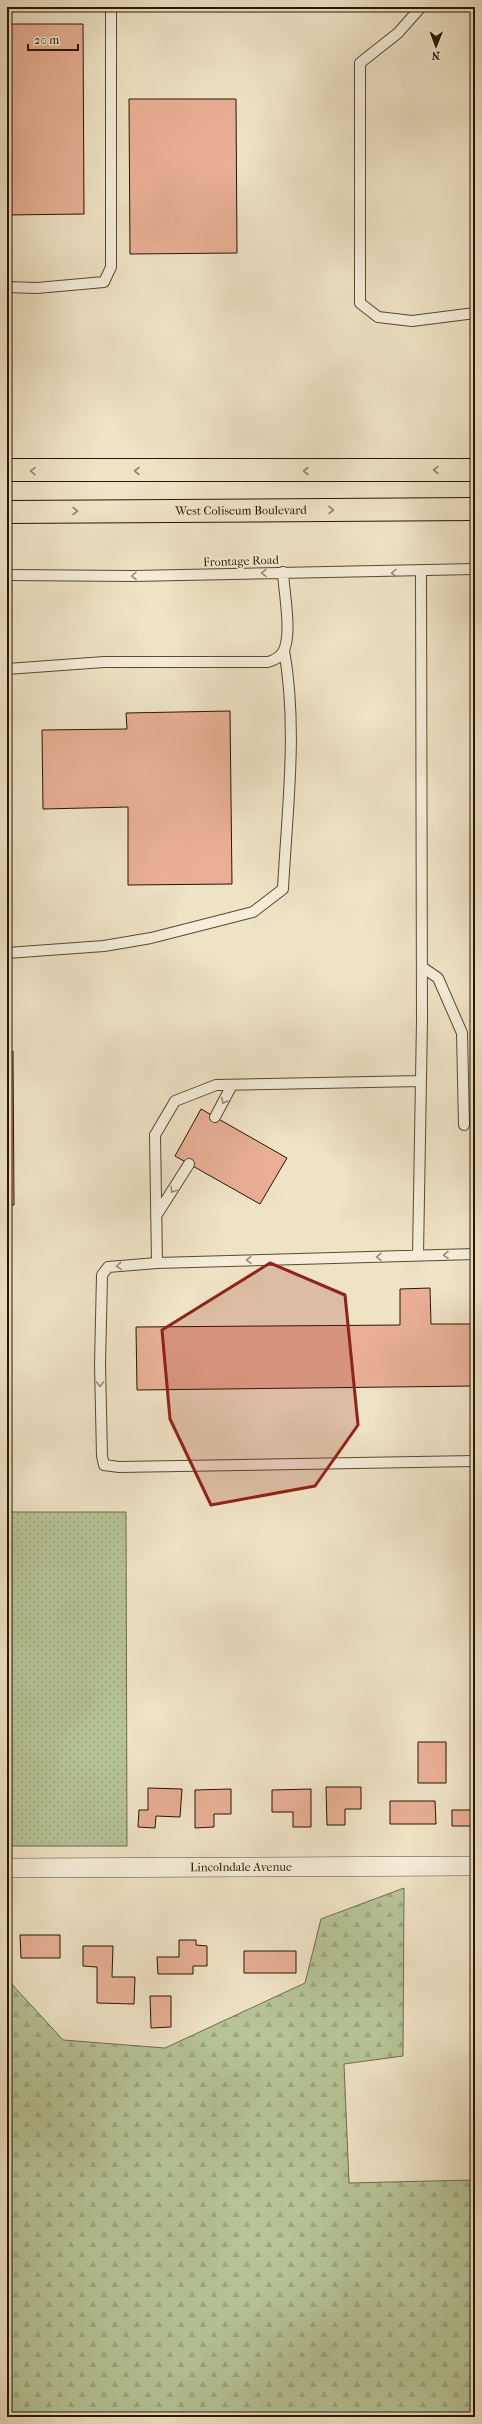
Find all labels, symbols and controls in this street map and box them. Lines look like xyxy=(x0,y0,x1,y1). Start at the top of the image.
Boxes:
scale bar xyxy=(28,26,78,52)
north arrow xyxy=(416,26,456,66)
text: 20 m xyxy=(34,33,59,47)
text: N xyxy=(431,49,440,62)
one-way arrow xyxy=(433,466,439,474)
one-way arrow xyxy=(30,467,36,475)
one-way arrow xyxy=(134,467,140,475)
one-way arrow xyxy=(303,467,309,475)
street label: West Coliseum Boulevard xyxy=(174,503,307,518)
one-way arrow xyxy=(328,506,334,514)
one-way arrow xyxy=(72,507,78,515)
street label: Frontage Road xyxy=(203,553,280,569)
one-way arrow xyxy=(391,568,397,577)
one-way arrow xyxy=(261,569,267,577)
one-way arrow xyxy=(131,572,137,580)
one-way arrow xyxy=(221,1097,228,1104)
one-way arrow xyxy=(170,1186,178,1193)
one-way arrow xyxy=(443,1251,449,1259)
one-way arrow xyxy=(376,1252,382,1261)
one-way arrow xyxy=(246,1256,252,1264)
one-way arrow xyxy=(116,1262,122,1271)
one-way arrow xyxy=(96,1381,104,1387)
street label: Lincolndale Avenue xyxy=(190,1860,292,1874)

